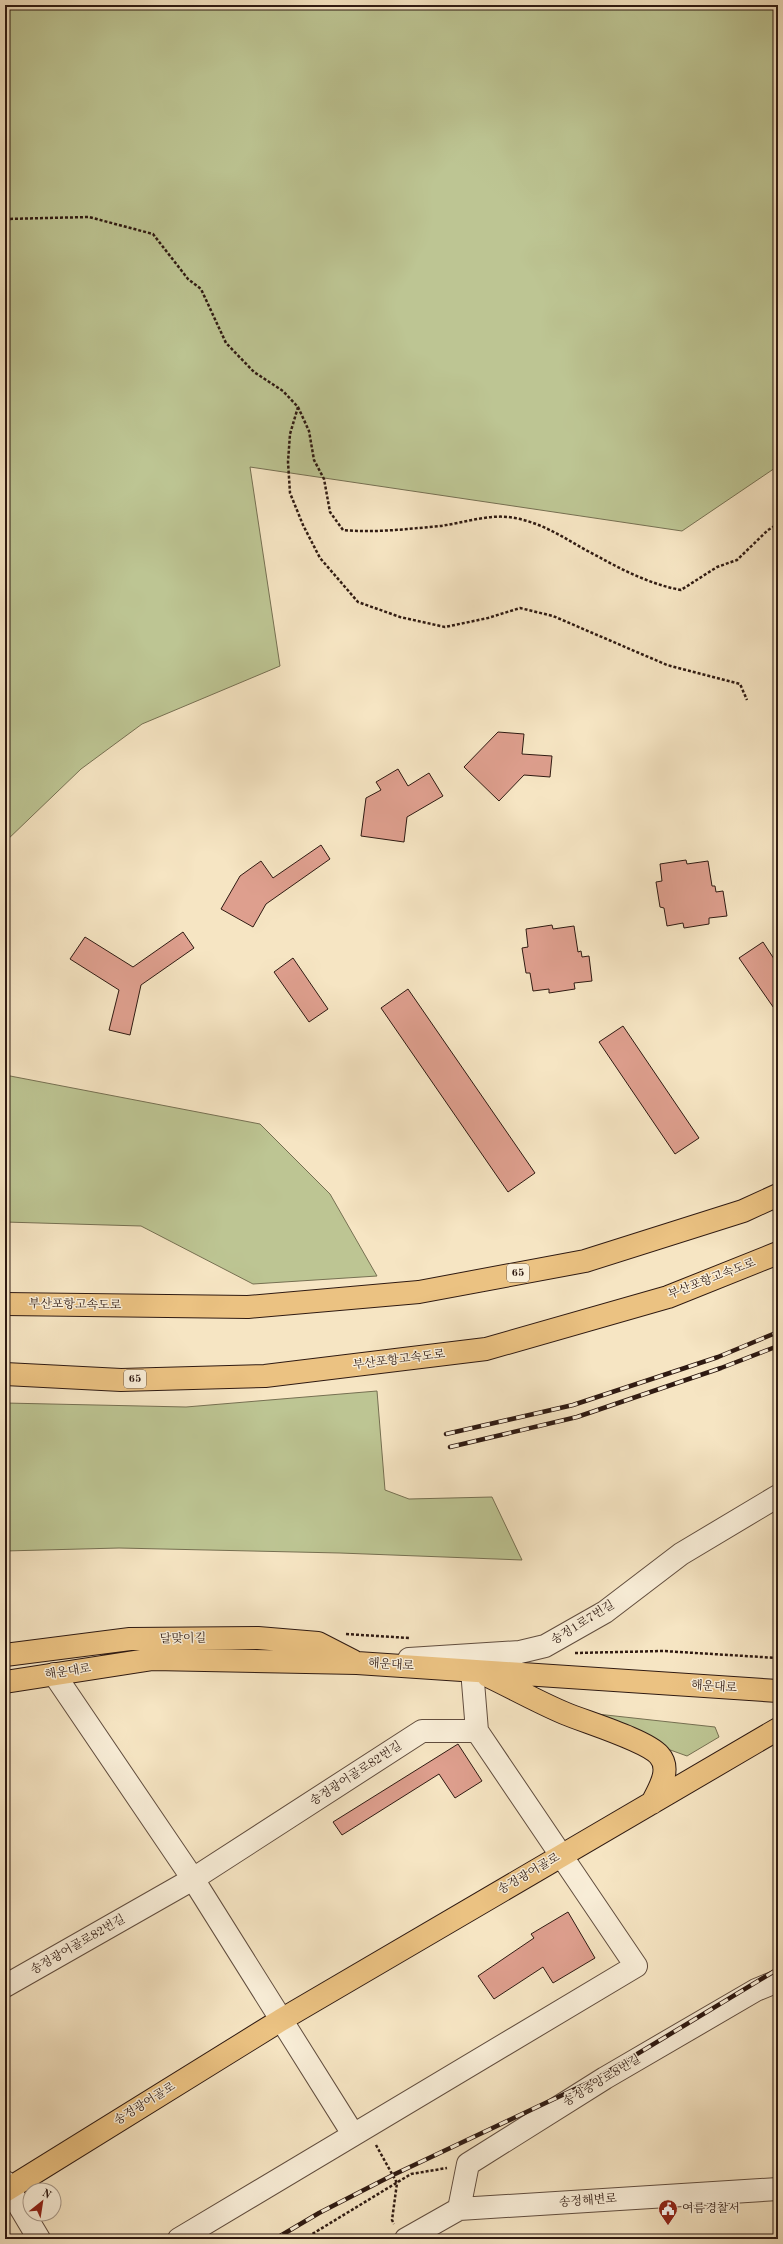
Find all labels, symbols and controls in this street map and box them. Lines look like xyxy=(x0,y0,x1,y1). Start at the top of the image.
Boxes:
street label: 부산포항고속도로 xyxy=(666,1255,758,1301)
road number: 65 xyxy=(507,1264,529,1282)
street label: 부산포항고속도로 xyxy=(29,1296,122,1312)
street label: 부산포항고속도로 xyxy=(352,1346,446,1372)
road number: 65 xyxy=(124,1370,146,1388)
street label: 송정1로7번길 xyxy=(548,1597,617,1647)
street label: 달맞이길 xyxy=(160,1632,206,1645)
street label: 해운대로 xyxy=(367,1656,415,1673)
street label: 해운대로 xyxy=(44,1661,92,1682)
street label: 해운대로 xyxy=(690,1678,738,1695)
street label: 송정광어골로82번길 xyxy=(307,1738,404,1808)
street label: 송정광어골로 xyxy=(495,1849,562,1897)
street label: 송정광어골로82번길 xyxy=(28,1911,127,1977)
street label: 송정중앙로8번길 xyxy=(560,2051,643,2109)
street label: 송정광어골로 xyxy=(111,2079,178,2128)
north arrow xyxy=(22,2182,62,2222)
text: N xyxy=(40,2188,53,2202)
street label: 송정해변로 xyxy=(559,2191,618,2209)
public building icon: 여름경찰서 xyxy=(657,2198,679,2226)
place label: 여름경찰서 xyxy=(682,2202,740,2215)

